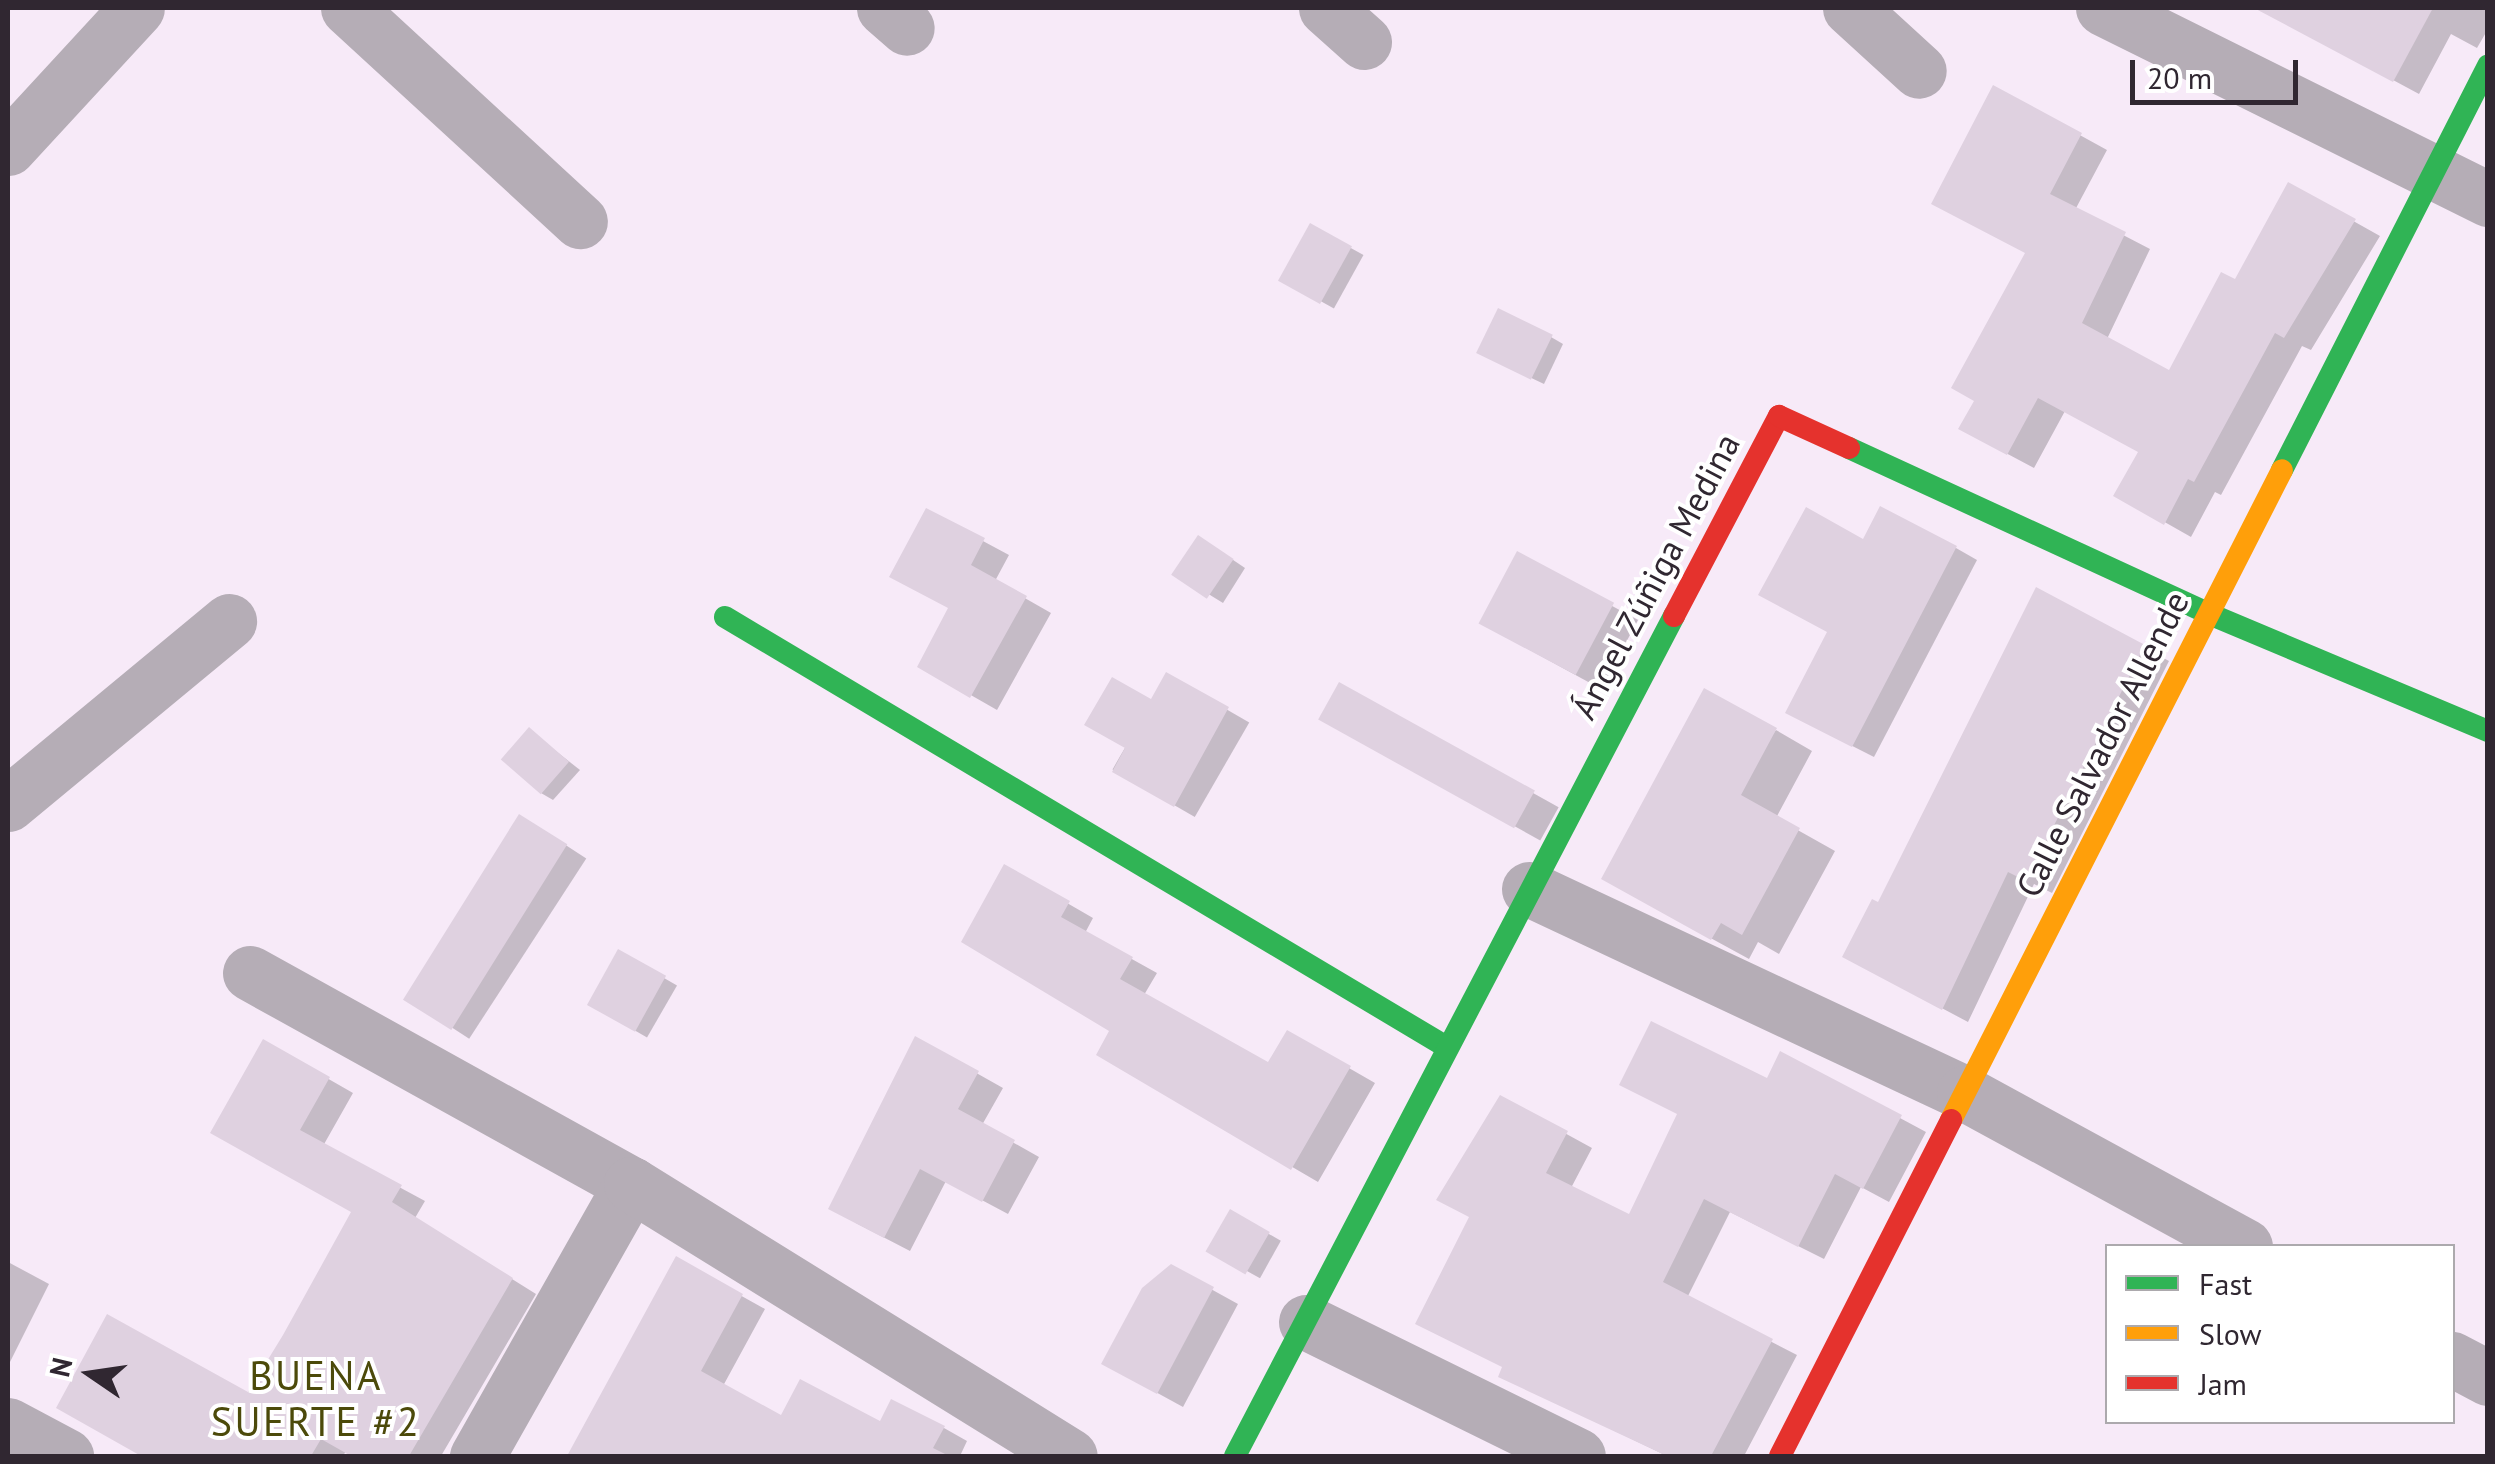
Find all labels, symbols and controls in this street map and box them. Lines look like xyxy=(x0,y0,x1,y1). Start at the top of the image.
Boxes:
scale bar xyxy=(2135,40,2302,102)
text: 20 m xyxy=(2147,58,2212,97)
street label: Ángel Zúñiga Medina xyxy=(1562,426,1748,726)
street label: Calle Salvador Allende xyxy=(2007,584,2197,904)
legend xyxy=(2105,1244,2455,1424)
text: Fast xyxy=(2199,1264,2252,1303)
text: Slow xyxy=(2199,1314,2262,1353)
north arrow xyxy=(40,1324,140,1424)
district label: BUENA SUERTE #2 xyxy=(211,1351,421,1445)
text: N xyxy=(40,1354,80,1380)
text: Jam xyxy=(2199,1364,2247,1403)

